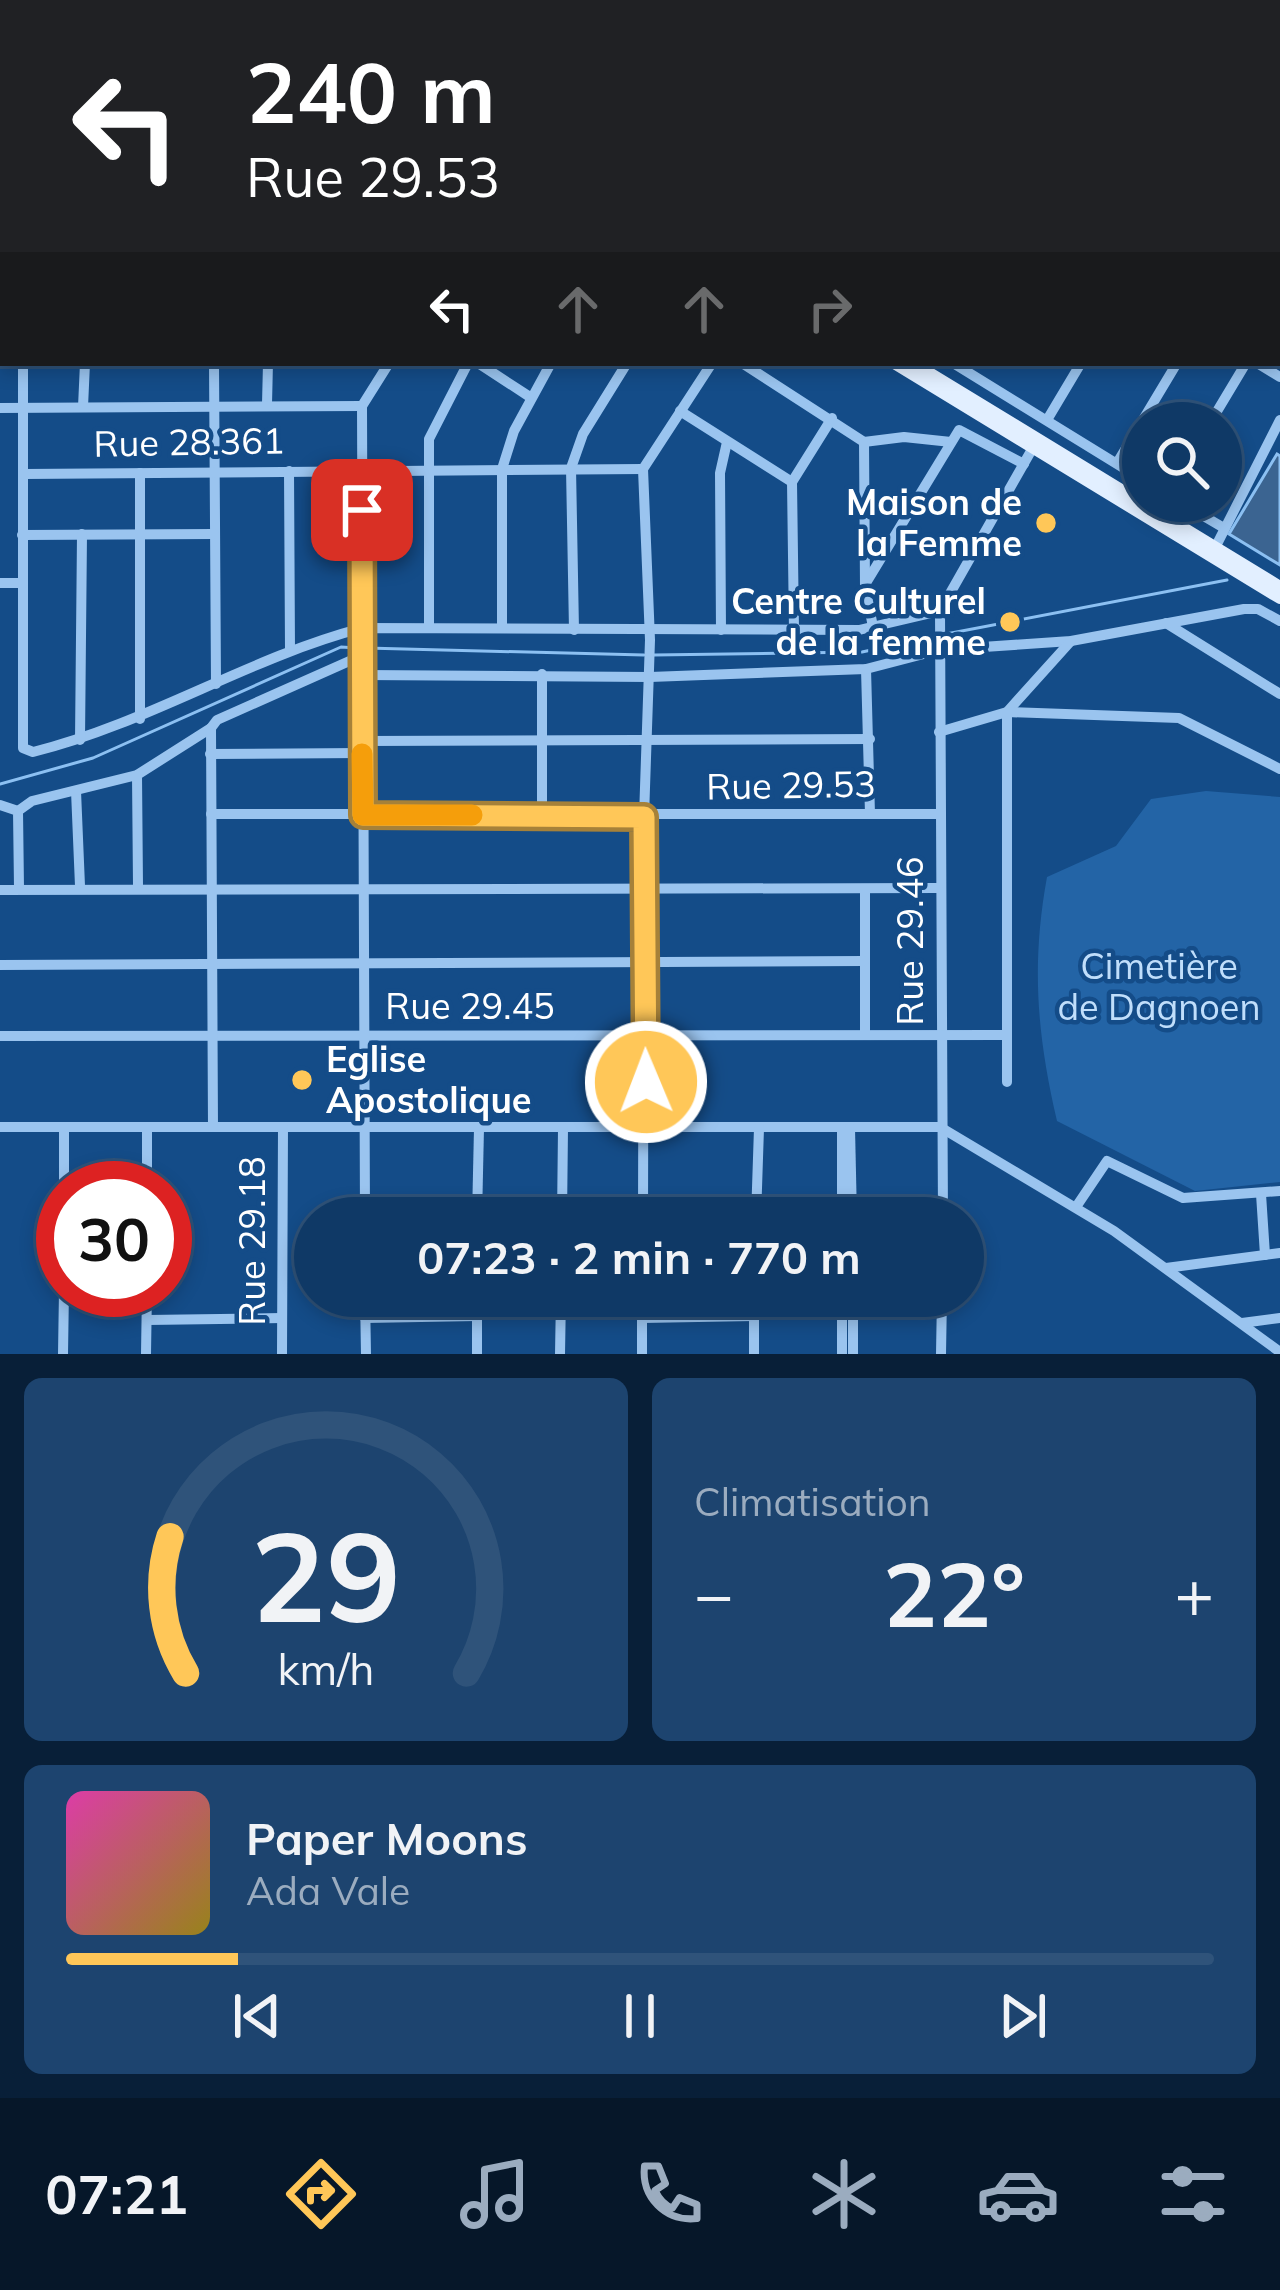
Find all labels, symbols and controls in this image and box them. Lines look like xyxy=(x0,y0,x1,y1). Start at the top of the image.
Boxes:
text: 240 m xyxy=(246,39,496,144)
icon: left xyxy=(48,48,204,204)
text: Rue 29.53 xyxy=(246,143,500,211)
icon: left xyxy=(419,276,485,342)
icon: ahead xyxy=(545,276,611,342)
icon: ahead xyxy=(671,276,737,342)
icon: right xyxy=(797,276,863,342)
map controls xyxy=(1122,402,1242,522)
button: search xyxy=(1122,402,1242,522)
street label: Rue 28.361 xyxy=(93,417,285,466)
pin xyxy=(311,459,413,561)
icon: arrive xyxy=(329,477,395,543)
place label: Maison de la Femme xyxy=(846,479,1022,565)
marker: Maison de la Femme xyxy=(1033,510,1059,536)
place label: Centre Culturel de la femme xyxy=(731,578,986,664)
marker: Centre Culturel de la femme xyxy=(997,609,1023,635)
street label: Rue 29.53 xyxy=(706,761,876,808)
street label: Rue 29.46 xyxy=(887,856,932,1026)
park label: Cimetière de Dagnoen xyxy=(1057,943,1261,1029)
street label: Rue 29.45 xyxy=(385,983,555,1028)
position arrow xyxy=(583,1019,709,1145)
place label: Eglise Apostolique xyxy=(326,1036,532,1122)
marker: Eglise Apostolique xyxy=(289,1067,315,1093)
street label: Rue 29.18 xyxy=(229,1156,274,1326)
speed limit sign: 30 xyxy=(36,1161,192,1317)
text: 07:23 · 2 min · 770 m xyxy=(417,1229,861,1285)
text: Climatisation xyxy=(694,1477,931,1526)
text: 29 xyxy=(251,1497,401,1653)
text: 22° xyxy=(883,1537,1025,1650)
text: − xyxy=(694,1552,734,1635)
text: + xyxy=(1174,1552,1214,1635)
text: km/h xyxy=(277,1641,375,1695)
text: Paper Moons xyxy=(246,1810,528,1866)
text: Ada Vale xyxy=(246,1866,410,1915)
icon: previous xyxy=(224,1983,290,2049)
icon: pause xyxy=(607,1983,673,2049)
icon: next xyxy=(990,1983,1056,2049)
icon: directions xyxy=(279,2152,363,2236)
icon: music xyxy=(453,2152,537,2236)
icon: phone xyxy=(627,2152,711,2236)
icon: climate xyxy=(802,2152,886,2236)
icon: car xyxy=(976,2152,1060,2236)
icon: filters xyxy=(1151,2152,1235,2236)
text: 07:21 xyxy=(45,2160,188,2228)

